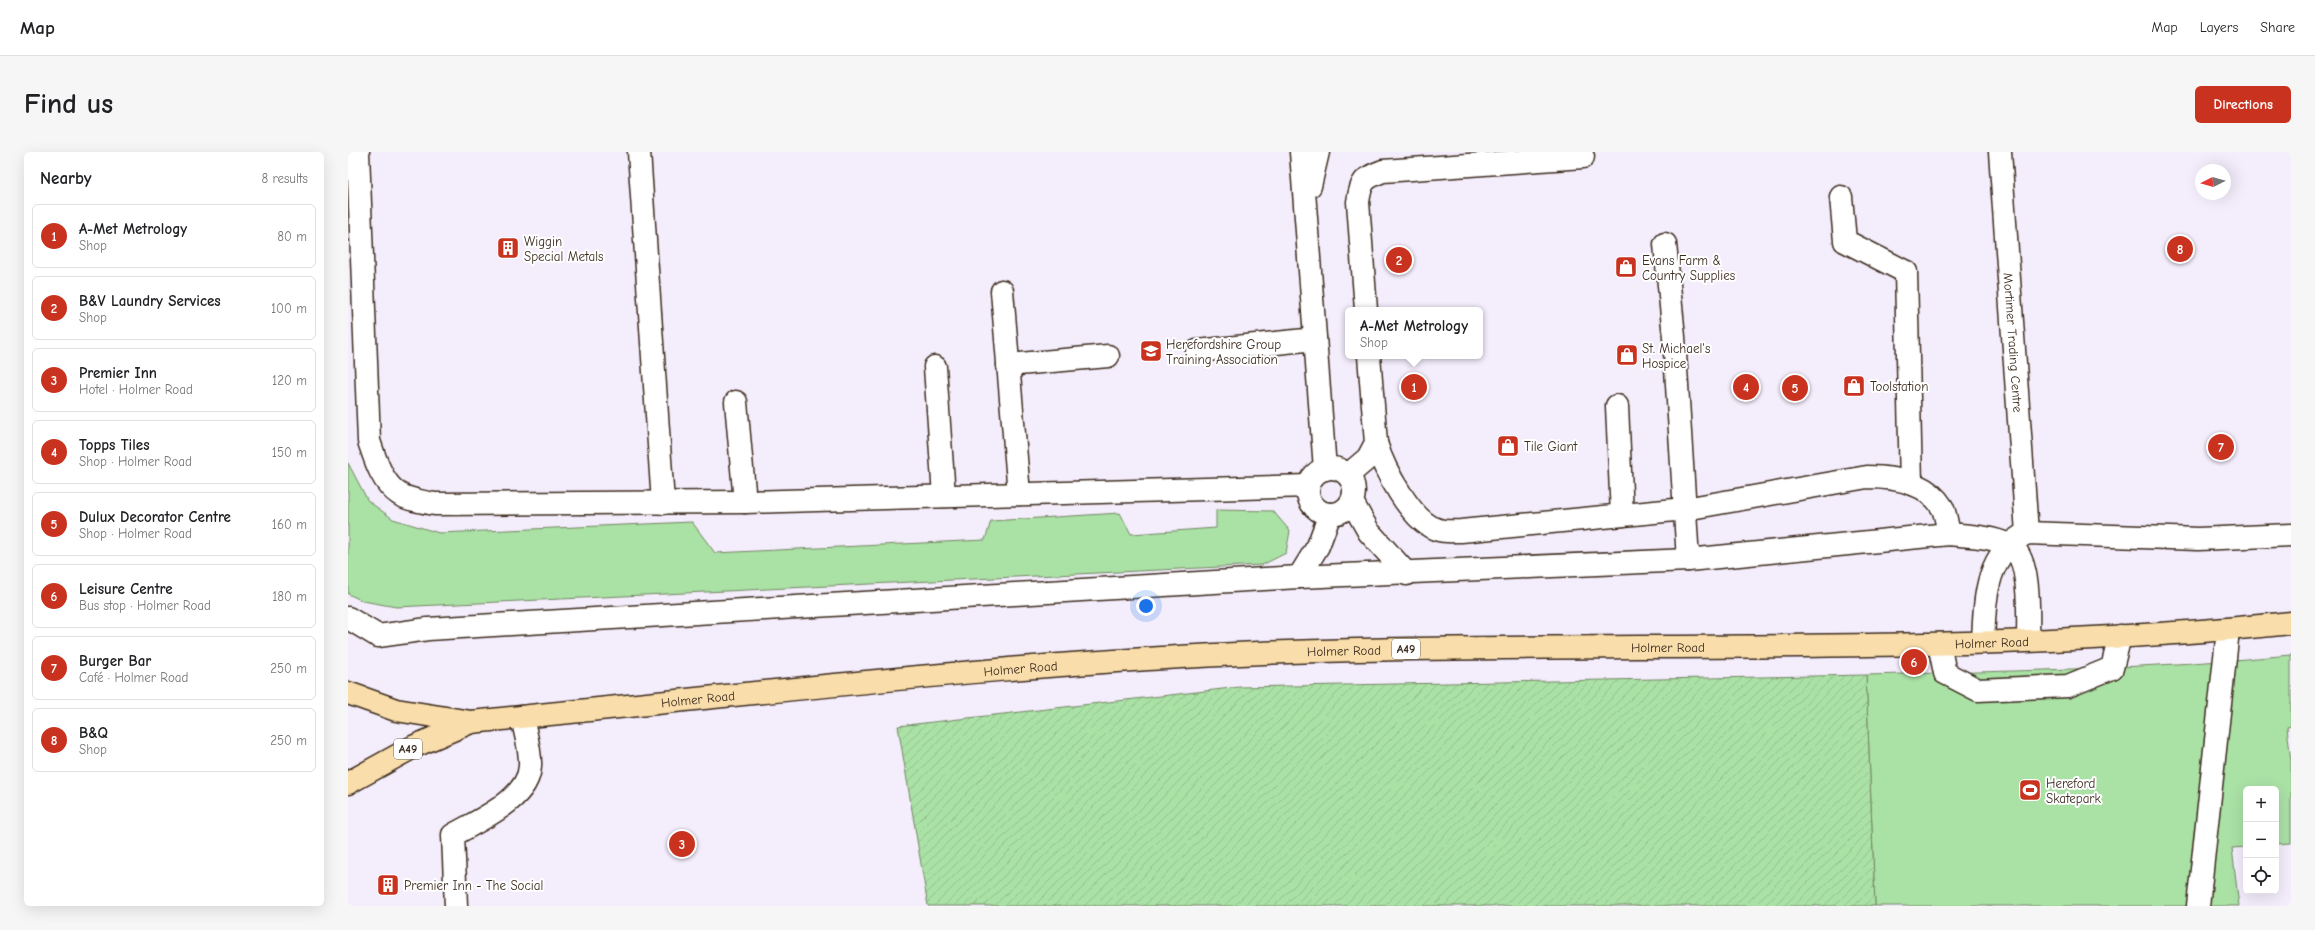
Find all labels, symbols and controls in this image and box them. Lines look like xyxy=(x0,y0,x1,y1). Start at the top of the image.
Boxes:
text: Map xyxy=(20,17,55,39)
text: Map xyxy=(2151,19,2178,36)
text: Layers xyxy=(2200,19,2238,36)
text: Share xyxy=(2260,19,2295,36)
button: Directions xyxy=(2195,86,2291,123)
text: Find us xyxy=(24,88,113,120)
north arrow xyxy=(2195,164,2231,200)
text: Nearby xyxy=(40,169,91,188)
text: 8 results xyxy=(262,171,308,186)
text: A-Met Metrology xyxy=(79,220,187,238)
text: 1 xyxy=(51,229,57,244)
text: 80 m xyxy=(277,229,307,244)
place label: Wiggin Special Metals xyxy=(524,234,603,264)
pin: 8 xyxy=(2167,234,2193,264)
building icon: Wiggin Special Metals xyxy=(495,235,521,261)
text: Shop xyxy=(79,238,107,253)
pin: 2 xyxy=(1386,245,1412,275)
place label: Evans Farm & Country Supplies xyxy=(1642,253,1735,283)
shop icon: Evans Farm & Country Supplies xyxy=(1613,254,1639,280)
street label: Mortimer Trading Centre xyxy=(2001,272,2026,413)
text: B&V Laundry Services xyxy=(79,292,221,310)
text: 2 xyxy=(51,301,57,316)
text: 100 m xyxy=(271,301,307,316)
popup xyxy=(1345,307,1483,359)
text: Shop xyxy=(79,310,107,325)
text: A-Met Metrology xyxy=(1360,317,1468,335)
text: Shop xyxy=(1360,335,1388,350)
place label: Herefordshire Group Training Association xyxy=(1166,337,1281,367)
school or university icon: Herefordshire Group Training Association xyxy=(1138,338,1164,364)
place label: St. Michael's Hospice xyxy=(1642,341,1710,371)
shop icon: St. Michael's Hospice xyxy=(1614,342,1640,368)
text: Premier Inn xyxy=(79,364,157,382)
pin: 1 xyxy=(1401,372,1427,402)
pin: 4 xyxy=(1733,372,1759,402)
text: 3 xyxy=(51,373,57,388)
text: 120 m xyxy=(272,373,307,388)
pin: 5 xyxy=(1782,373,1808,403)
shop icon: Toolstation xyxy=(1841,373,1867,399)
place label: Toolstation xyxy=(1870,379,1928,394)
text: Hotel · Holmer Road xyxy=(79,382,193,397)
pin: 7 xyxy=(2208,432,2234,462)
shop icon: Tile Giant xyxy=(1495,433,1521,459)
text: Topps Tiles xyxy=(79,436,150,454)
place label: Tile Giant xyxy=(1524,439,1579,454)
text: 4 xyxy=(51,445,57,460)
text: 150 m xyxy=(272,445,307,460)
text: Shop · Holmer Road xyxy=(79,454,192,469)
text: Dulux Decorator Centre xyxy=(79,508,231,526)
text: 5 xyxy=(51,517,57,532)
text: 160 m xyxy=(272,517,307,532)
text: Shop · Holmer Road xyxy=(79,526,192,541)
text: Leisure Centre xyxy=(79,580,173,598)
text: 6 xyxy=(51,589,57,604)
text: 180 m xyxy=(272,589,307,604)
your location xyxy=(1136,596,1156,616)
text: Bus stop · Holmer Road xyxy=(79,598,211,613)
street label: Holmer Road xyxy=(1955,633,2029,651)
road number: A49 xyxy=(1392,639,1420,659)
street label: Holmer Road xyxy=(1631,639,1705,655)
street label: Holmer Road xyxy=(1307,642,1381,659)
pin: 6 xyxy=(1901,647,1927,677)
text: Burger Bar xyxy=(79,652,151,670)
street label: Holmer Road xyxy=(983,658,1058,679)
text: 7 xyxy=(51,661,57,676)
text: 250 m xyxy=(270,661,307,676)
text: Café · Holmer Road xyxy=(79,670,188,685)
street label: Holmer Road xyxy=(660,688,736,710)
text: B&Q xyxy=(79,724,108,742)
text: 8 xyxy=(51,733,57,748)
text: 250 m xyxy=(270,733,307,748)
road number: A49 xyxy=(394,739,422,759)
text: Shop xyxy=(79,742,107,757)
place label: Hereford Skatepark xyxy=(2046,776,2102,806)
sports icon: Hereford Skatepark xyxy=(2017,777,2043,803)
map controls xyxy=(2243,786,2279,894)
button: + xyxy=(2243,786,2279,822)
button: − xyxy=(2243,822,2279,858)
pin: 3 xyxy=(669,829,695,859)
button: locate xyxy=(2243,858,2279,894)
building icon: Premier Inn - The Social xyxy=(375,872,401,898)
place label: Premier Inn - The Social xyxy=(404,878,543,893)

